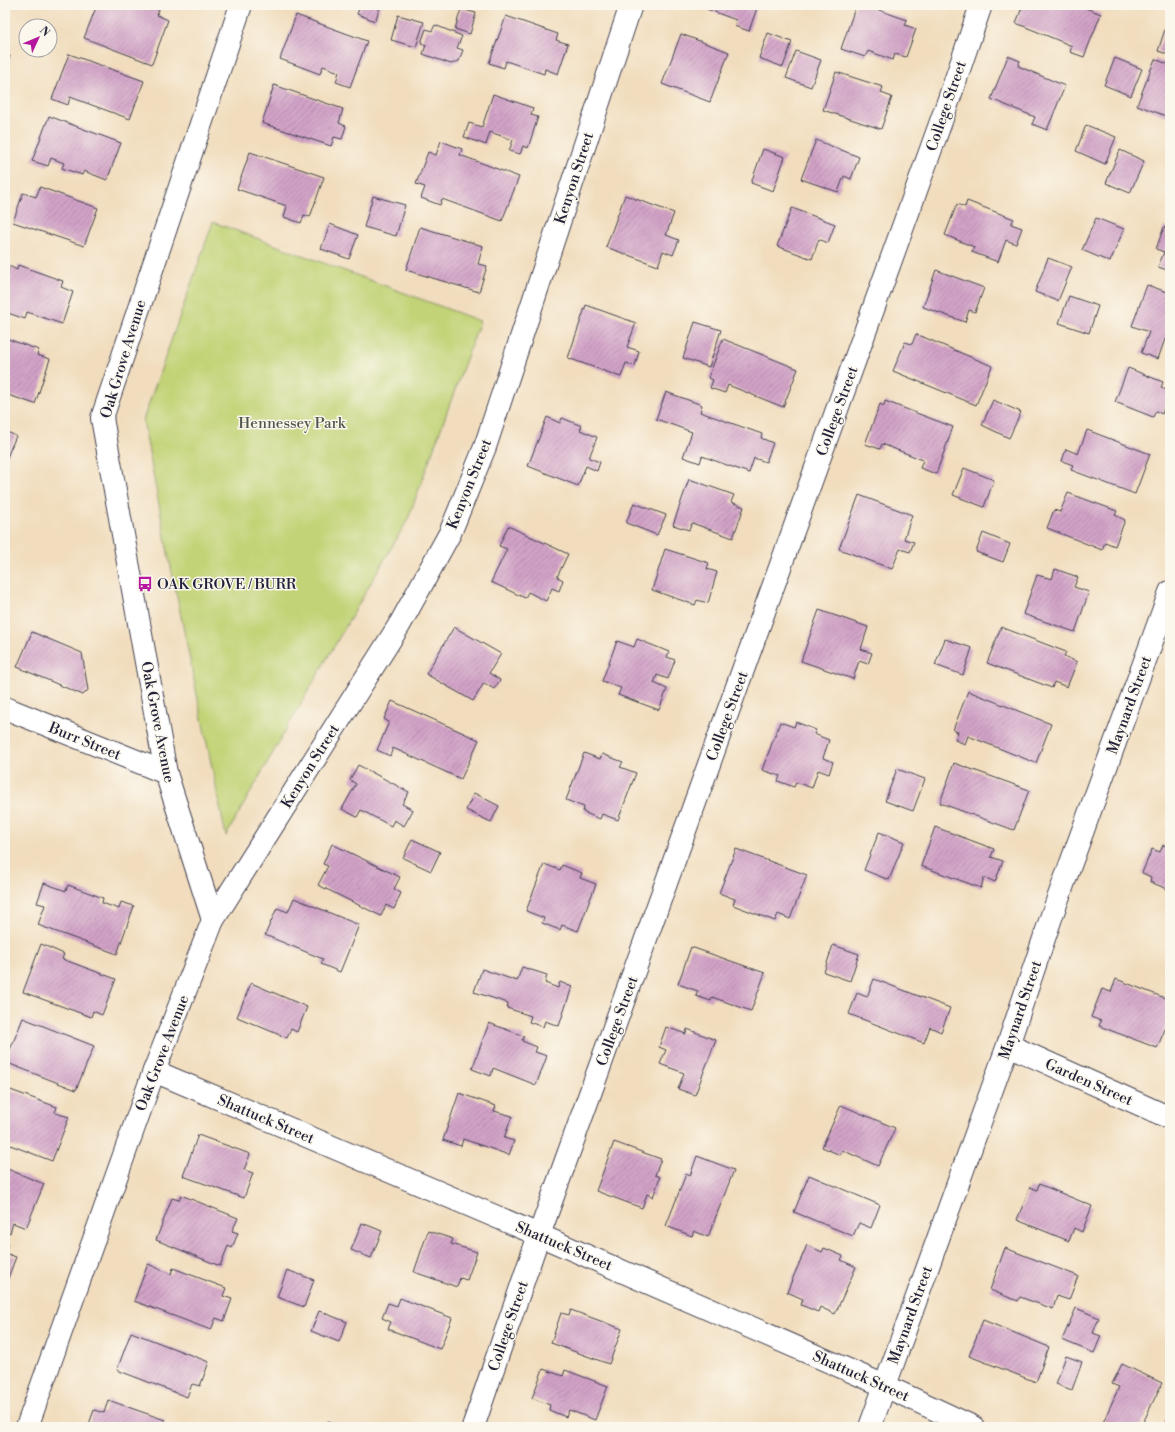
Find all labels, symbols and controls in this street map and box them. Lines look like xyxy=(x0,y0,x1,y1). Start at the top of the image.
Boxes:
north arrow xyxy=(18,18,58,58)
text: N xyxy=(36,24,53,40)
street label: College Street xyxy=(922,58,971,154)
street label: Kenyon Street xyxy=(551,129,598,226)
street label: Oak Grove Avenue xyxy=(96,298,151,421)
street label: College Street xyxy=(812,363,863,459)
park label: Hennessey Park xyxy=(238,414,347,433)
street label: Kenyon Street xyxy=(443,436,496,532)
bus stop icon: OAK GROVE / BURR xyxy=(136,575,154,593)
place label: OAK GROVE / BURR xyxy=(157,575,297,594)
street label: Maynard Street xyxy=(1103,653,1156,757)
street label: Oak Grove Avenue xyxy=(136,660,179,784)
street label: College Street xyxy=(702,668,753,764)
street label: Burr Street xyxy=(45,718,124,765)
street label: Kenyon Street xyxy=(277,720,344,812)
street label: Maynard Street xyxy=(995,958,1046,1062)
street label: College Street xyxy=(592,973,643,1069)
street label: Oak Grove Avenue xyxy=(132,992,193,1114)
street label: Garden Street xyxy=(1042,1055,1136,1111)
street label: Shattuck Street xyxy=(214,1090,318,1149)
street label: Shattuck Street xyxy=(512,1217,616,1276)
street label: Maynard Street xyxy=(884,1263,937,1367)
street label: College Street xyxy=(484,1278,533,1374)
street label: Shattuck Street xyxy=(810,1347,913,1406)

